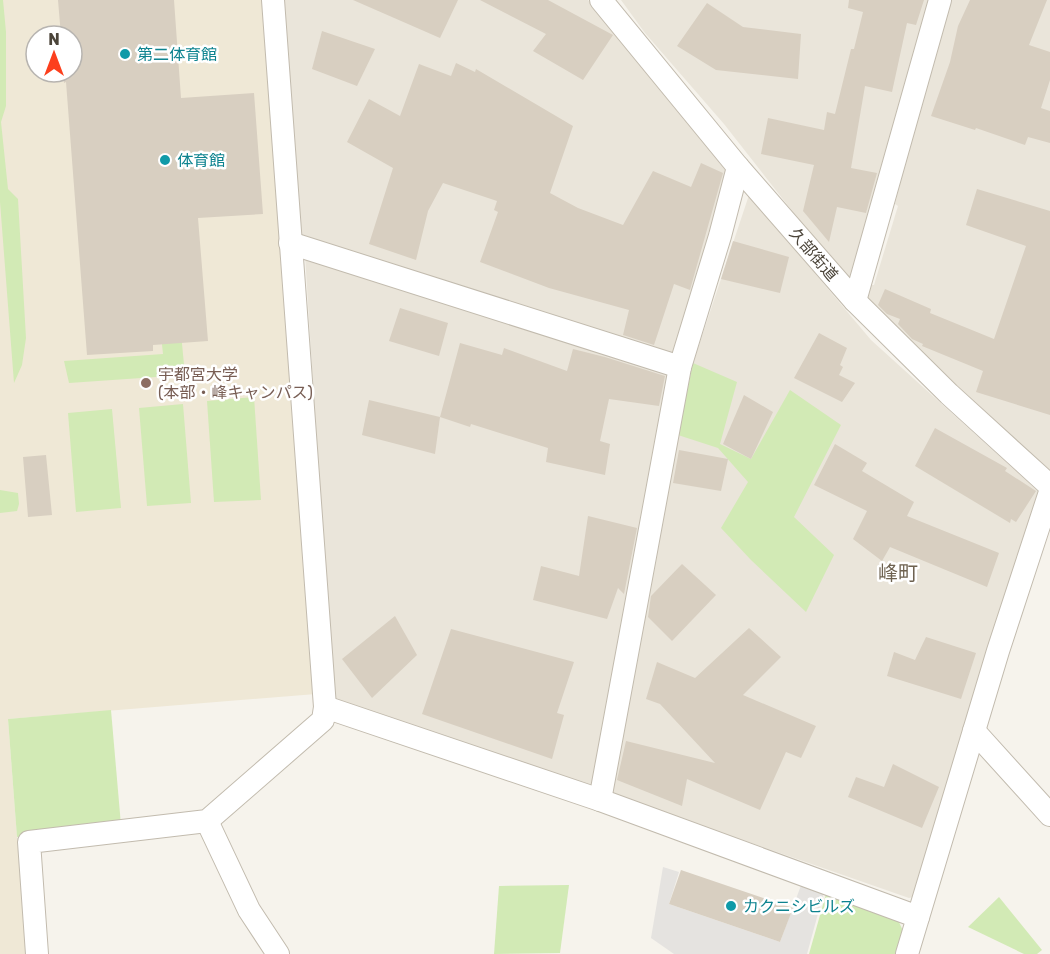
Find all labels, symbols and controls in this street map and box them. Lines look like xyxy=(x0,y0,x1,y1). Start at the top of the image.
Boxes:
north arrow xyxy=(24,24,84,84)
text: N xyxy=(48,30,60,49)
place label: 第二体育館 xyxy=(137,45,217,64)
marker: 第二体育館 xyxy=(118,47,132,61)
place label: 体育館 xyxy=(177,151,225,170)
marker: 体育館 xyxy=(158,153,172,167)
street label: 久部街道 xyxy=(785,224,842,285)
place label: 宇都宮大学 (本部・峰キャンパス) xyxy=(158,365,313,402)
marker: 宇都宮大学 (本部・峰キャンパス) xyxy=(139,376,153,390)
district label: 峰町 xyxy=(878,561,918,585)
place label: カクニシビルズ xyxy=(743,897,855,916)
marker: カクニシビルズ xyxy=(724,899,738,913)

